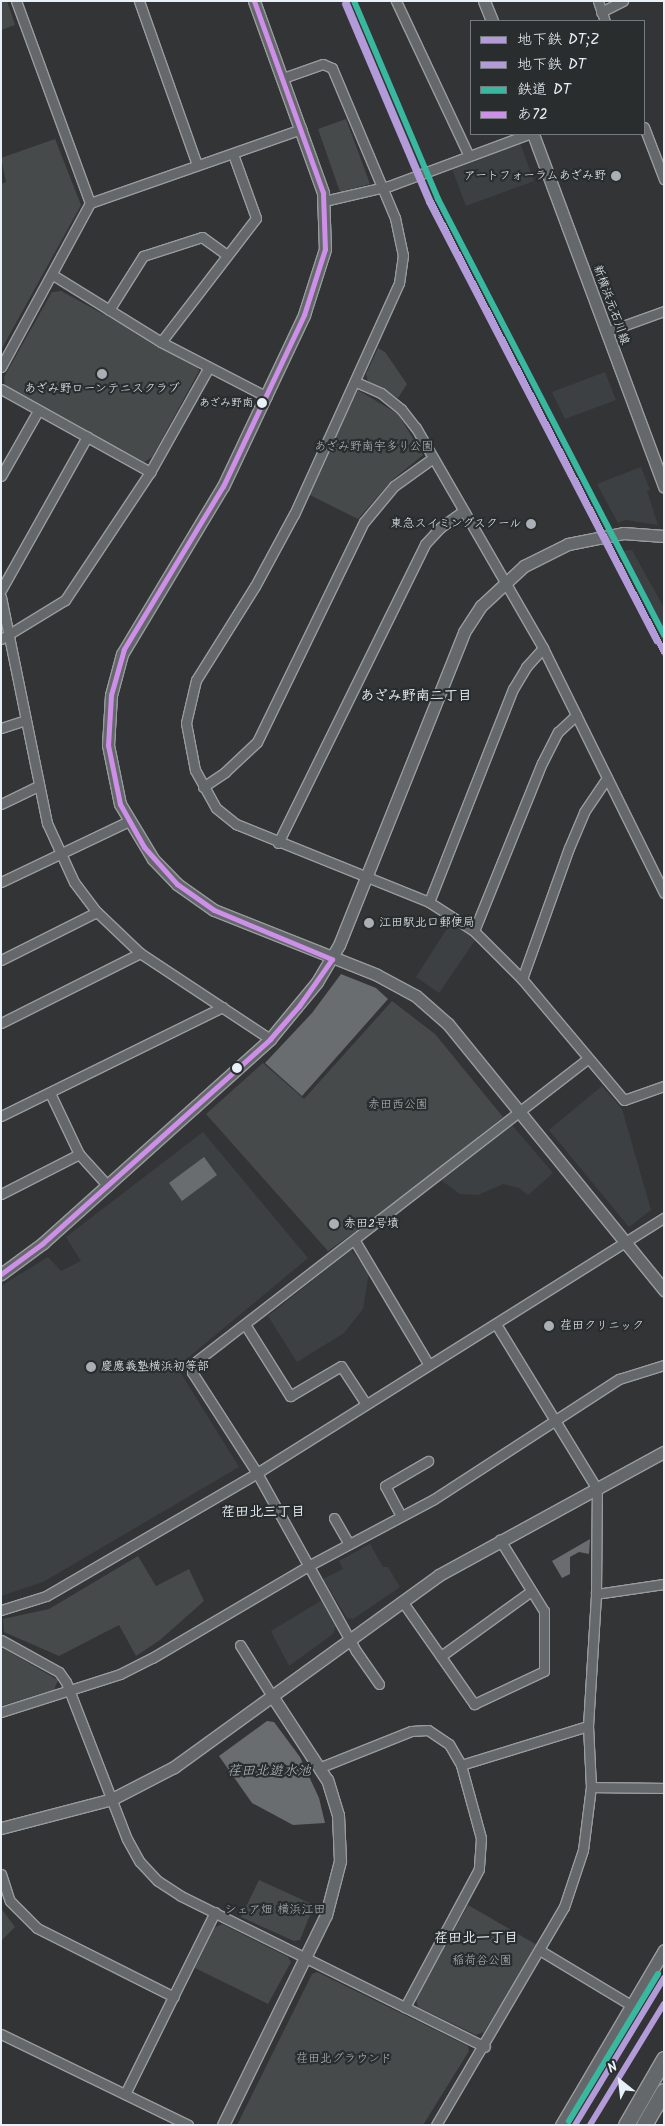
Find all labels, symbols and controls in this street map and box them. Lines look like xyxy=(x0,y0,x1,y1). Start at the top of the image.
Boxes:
legend xyxy=(470,20,645,135)
text: 地下鉄 DT;Z xyxy=(517,28,600,52)
text: 地下鉄 DT xyxy=(517,53,586,77)
text: 鉄道 DT xyxy=(517,78,571,102)
text: あ72 xyxy=(517,103,548,127)
place label: アートフォーラムあざみ野 xyxy=(462,169,606,183)
marker: アートフォーラムあざみ野 xyxy=(610,170,622,182)
street label: 新横浜元石川線 xyxy=(590,263,632,347)
marker: あざみ野ローンテニスクラブ xyxy=(96,368,108,380)
place label: あざみ野ローンテニスクラブ xyxy=(24,382,180,396)
place label: あざみ野南 xyxy=(198,396,253,410)
marker: あざみ野南 xyxy=(257,398,267,408)
park label: あざみ野南宇多り公園 xyxy=(314,440,434,454)
place label: 東急スイミングスクール xyxy=(389,517,521,531)
marker: 東急スイミングスクール xyxy=(525,518,537,530)
district label: あざみ野南二丁目 xyxy=(360,688,472,704)
place label: 江田駅北口郵便局 xyxy=(379,916,475,930)
marker: 江田駅北口郵便局 xyxy=(363,917,375,929)
unlabelled marker xyxy=(232,1063,242,1073)
park label: 赤田西公園 xyxy=(368,1098,428,1112)
place label: 赤田2号墳 xyxy=(344,1217,399,1231)
marker: 赤田2号墳 xyxy=(328,1218,340,1230)
marker: 荏田クリニック xyxy=(542,1319,556,1333)
place label: 荏田クリニック xyxy=(560,1319,644,1333)
place label: 慶應義塾横浜初等部 xyxy=(101,1360,209,1374)
marker: 慶應義塾横浜初等部 xyxy=(85,1361,97,1373)
district label: 荏田北三丁目 xyxy=(221,1504,305,1520)
water label: 荏田北遊水池 xyxy=(227,1763,311,1779)
park label: シェア畑 横浜江田 xyxy=(225,1903,325,1917)
district label: 荏田北一丁目 xyxy=(434,1930,518,1946)
park label: 稲荷谷公園 xyxy=(452,1954,512,1968)
park label: 荏田北グラウンド xyxy=(296,2052,392,2066)
north arrow xyxy=(595,2056,645,2106)
text: N xyxy=(604,2056,622,2080)

